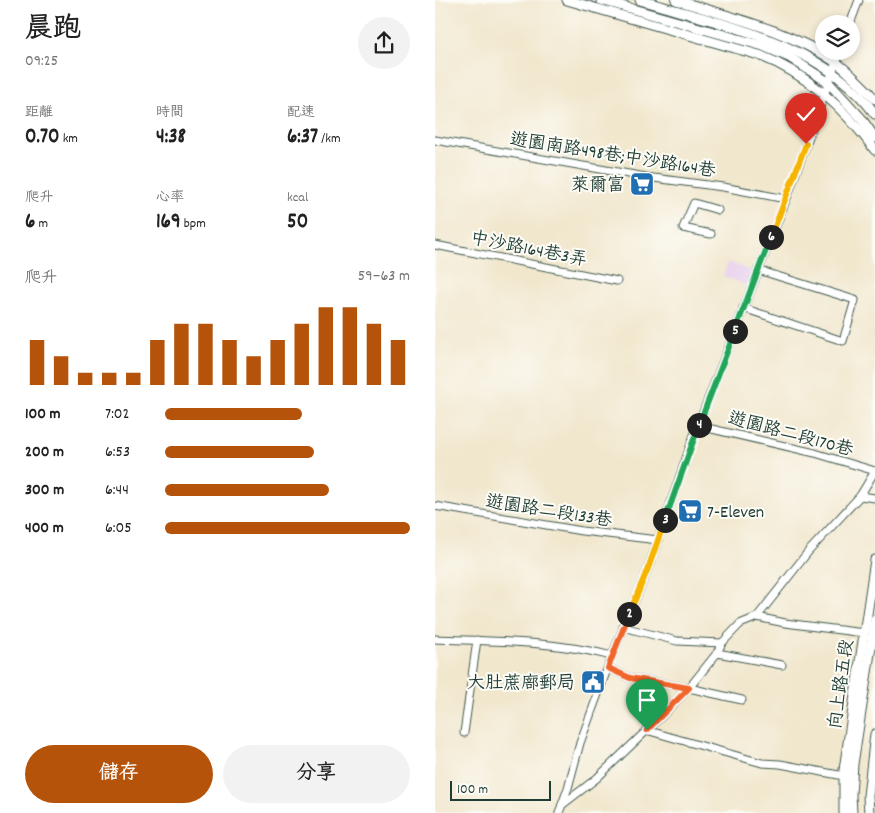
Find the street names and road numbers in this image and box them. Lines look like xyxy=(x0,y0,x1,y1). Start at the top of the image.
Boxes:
street label: 遊園南路498巷;中沙路164巷 xyxy=(508,128,717,185)
street label: 中沙路164巷3弄 xyxy=(468,227,589,274)
street label: 遊園路二段170巷 xyxy=(725,407,856,464)
street label: 遊園路二段133巷 xyxy=(483,490,614,535)
street label: 向上路五段 xyxy=(824,638,861,731)

